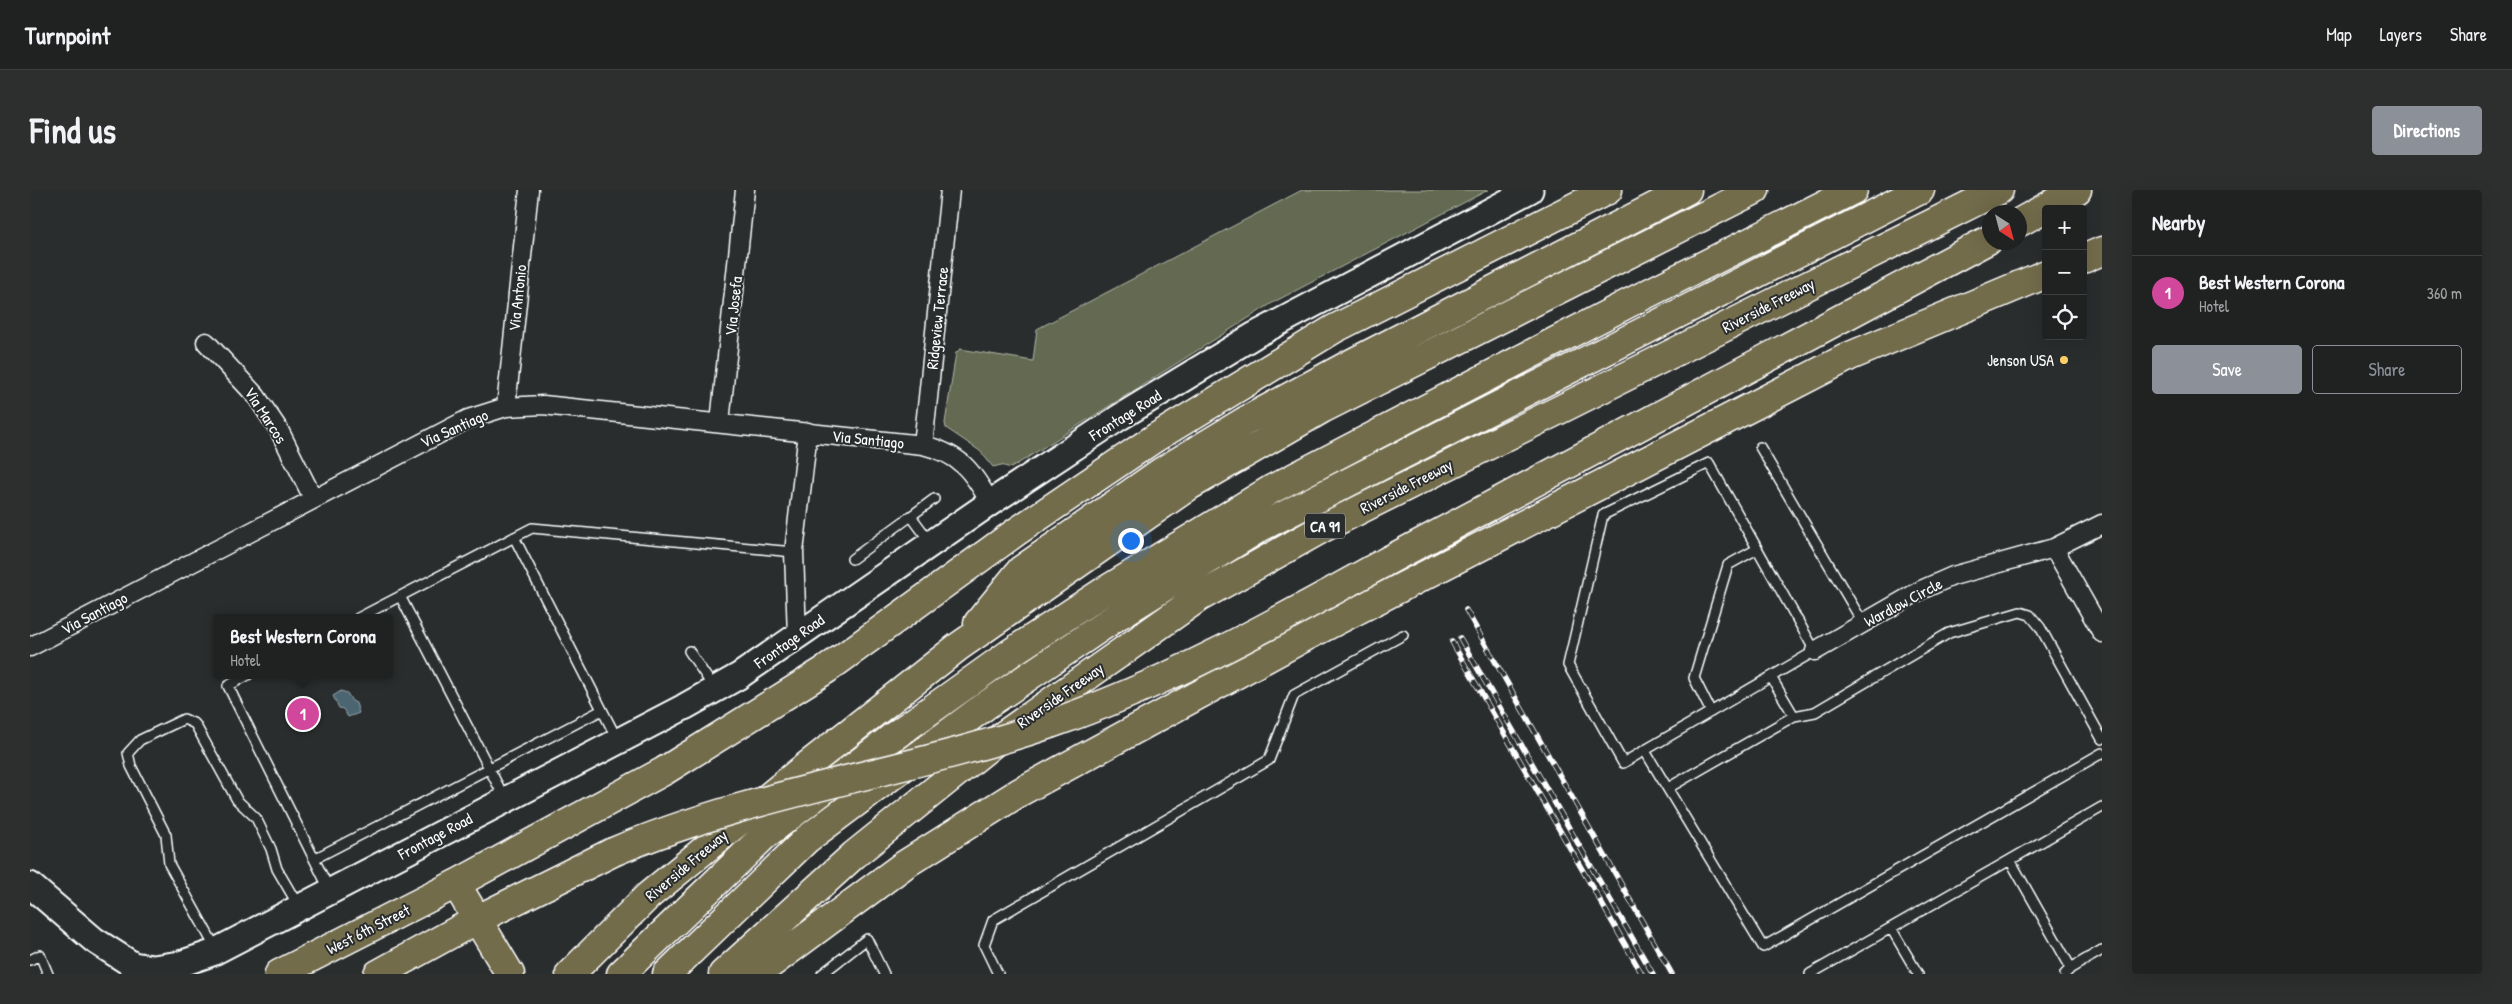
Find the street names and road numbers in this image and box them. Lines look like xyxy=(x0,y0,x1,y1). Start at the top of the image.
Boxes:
street label: Via Antonio xyxy=(503,263,531,332)
street label: Ridgeview Terrace xyxy=(921,265,953,370)
street label: Riverside Freeway xyxy=(1718,272,1818,338)
street label: Via Josefa xyxy=(719,275,747,337)
street label: Via Marcos xyxy=(240,382,292,448)
street label: Frontage Road xyxy=(1084,384,1165,446)
street label: Via Santiago xyxy=(416,403,492,453)
street label: Via Santiago xyxy=(831,424,906,454)
street label: Riverside Freeway xyxy=(1356,453,1456,519)
road number: CA 91 xyxy=(1305,514,1345,538)
street label: Wardlow Circle xyxy=(1860,572,1947,632)
street label: Via Santiago xyxy=(57,586,132,640)
street label: Frontage Road xyxy=(749,609,828,674)
street label: Riverside Freeway xyxy=(1012,657,1108,733)
street label: Frontage Road xyxy=(393,807,476,865)
street label: Riverside Freeway xyxy=(640,824,732,906)
street label: West 6th Street xyxy=(322,898,414,959)

